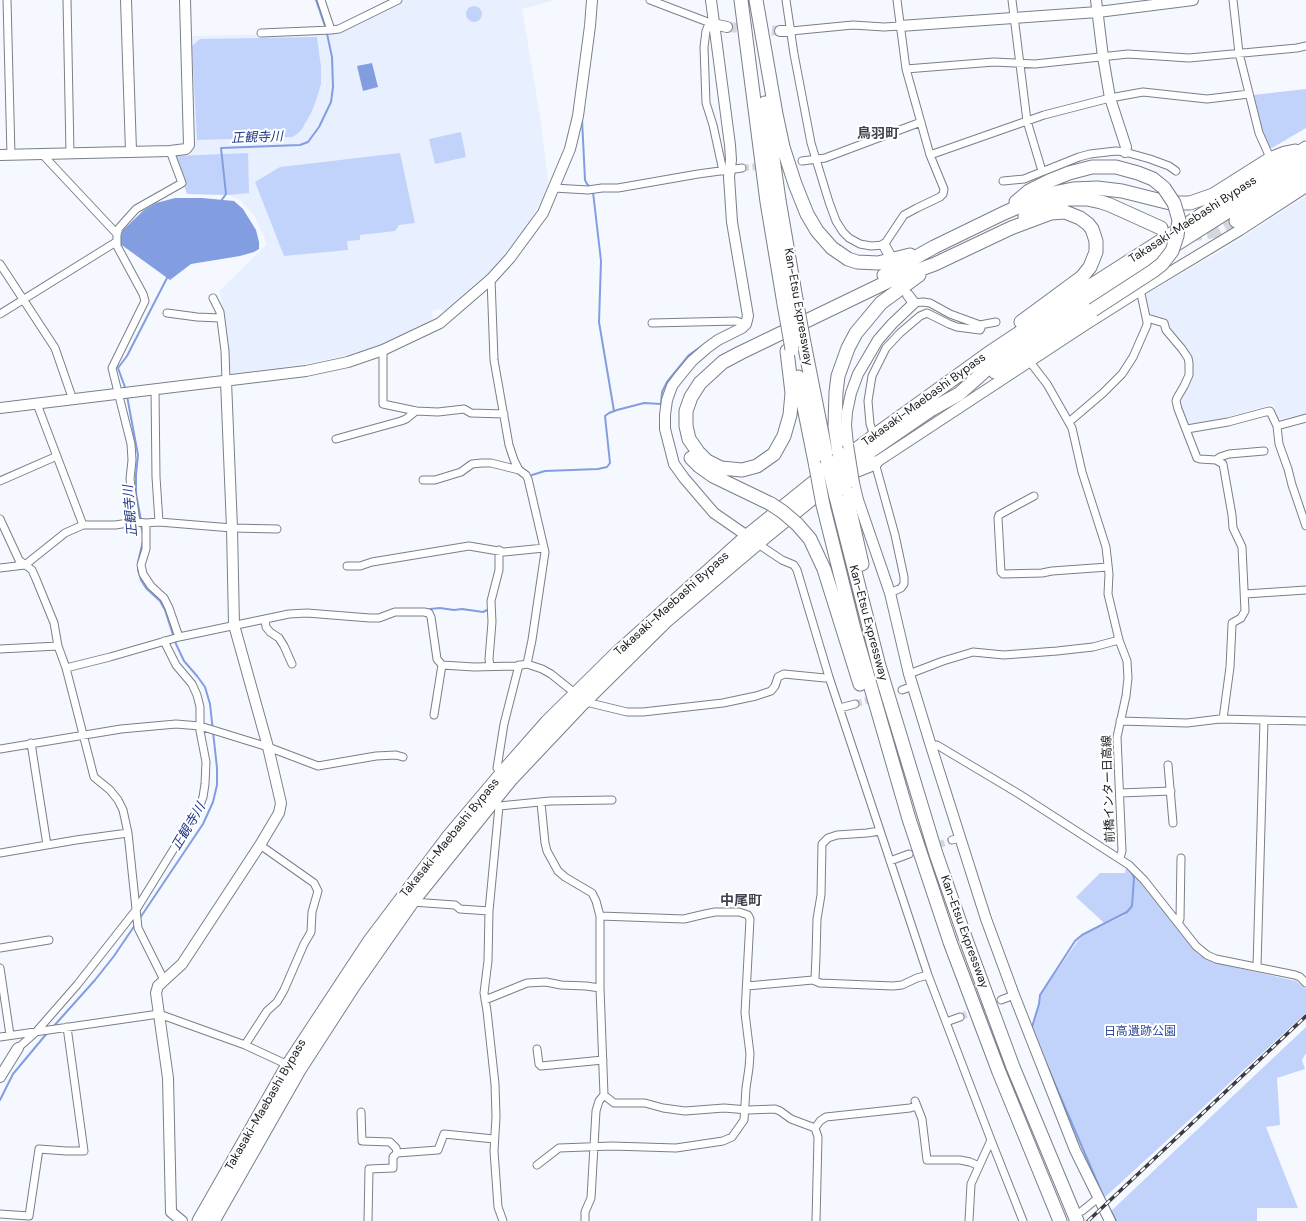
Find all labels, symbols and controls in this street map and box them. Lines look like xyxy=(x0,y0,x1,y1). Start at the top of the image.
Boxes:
district label: 鳥羽町 xyxy=(857,126,899,142)
water label: 正観寺川 xyxy=(231,129,283,147)
street label: Takasaki-Maebashi Bypass xyxy=(1126,173,1260,267)
street label: Kan-Etsu Expressway xyxy=(781,247,815,367)
street label: Takasaki-Maebashi Bypass xyxy=(859,350,989,450)
water label: 正観寺川 xyxy=(121,484,141,538)
street label: Takasaki-Maebashi Bypass xyxy=(612,549,732,659)
street label: Kan-Etsu Expressway xyxy=(846,564,890,682)
street label: 前橋インター日高線 xyxy=(1100,735,1118,843)
street label: Takasaki-Maebashi Bypass xyxy=(397,775,503,901)
water label: 正観寺川 xyxy=(169,801,209,853)
street label: Kan-Etsu Expressway xyxy=(937,873,991,991)
district label: 中尾町 xyxy=(720,893,762,909)
park label: 日高遺跡公園 xyxy=(1104,1025,1176,1039)
street label: Takasaki-Maebashi Bypass xyxy=(222,1037,310,1173)

